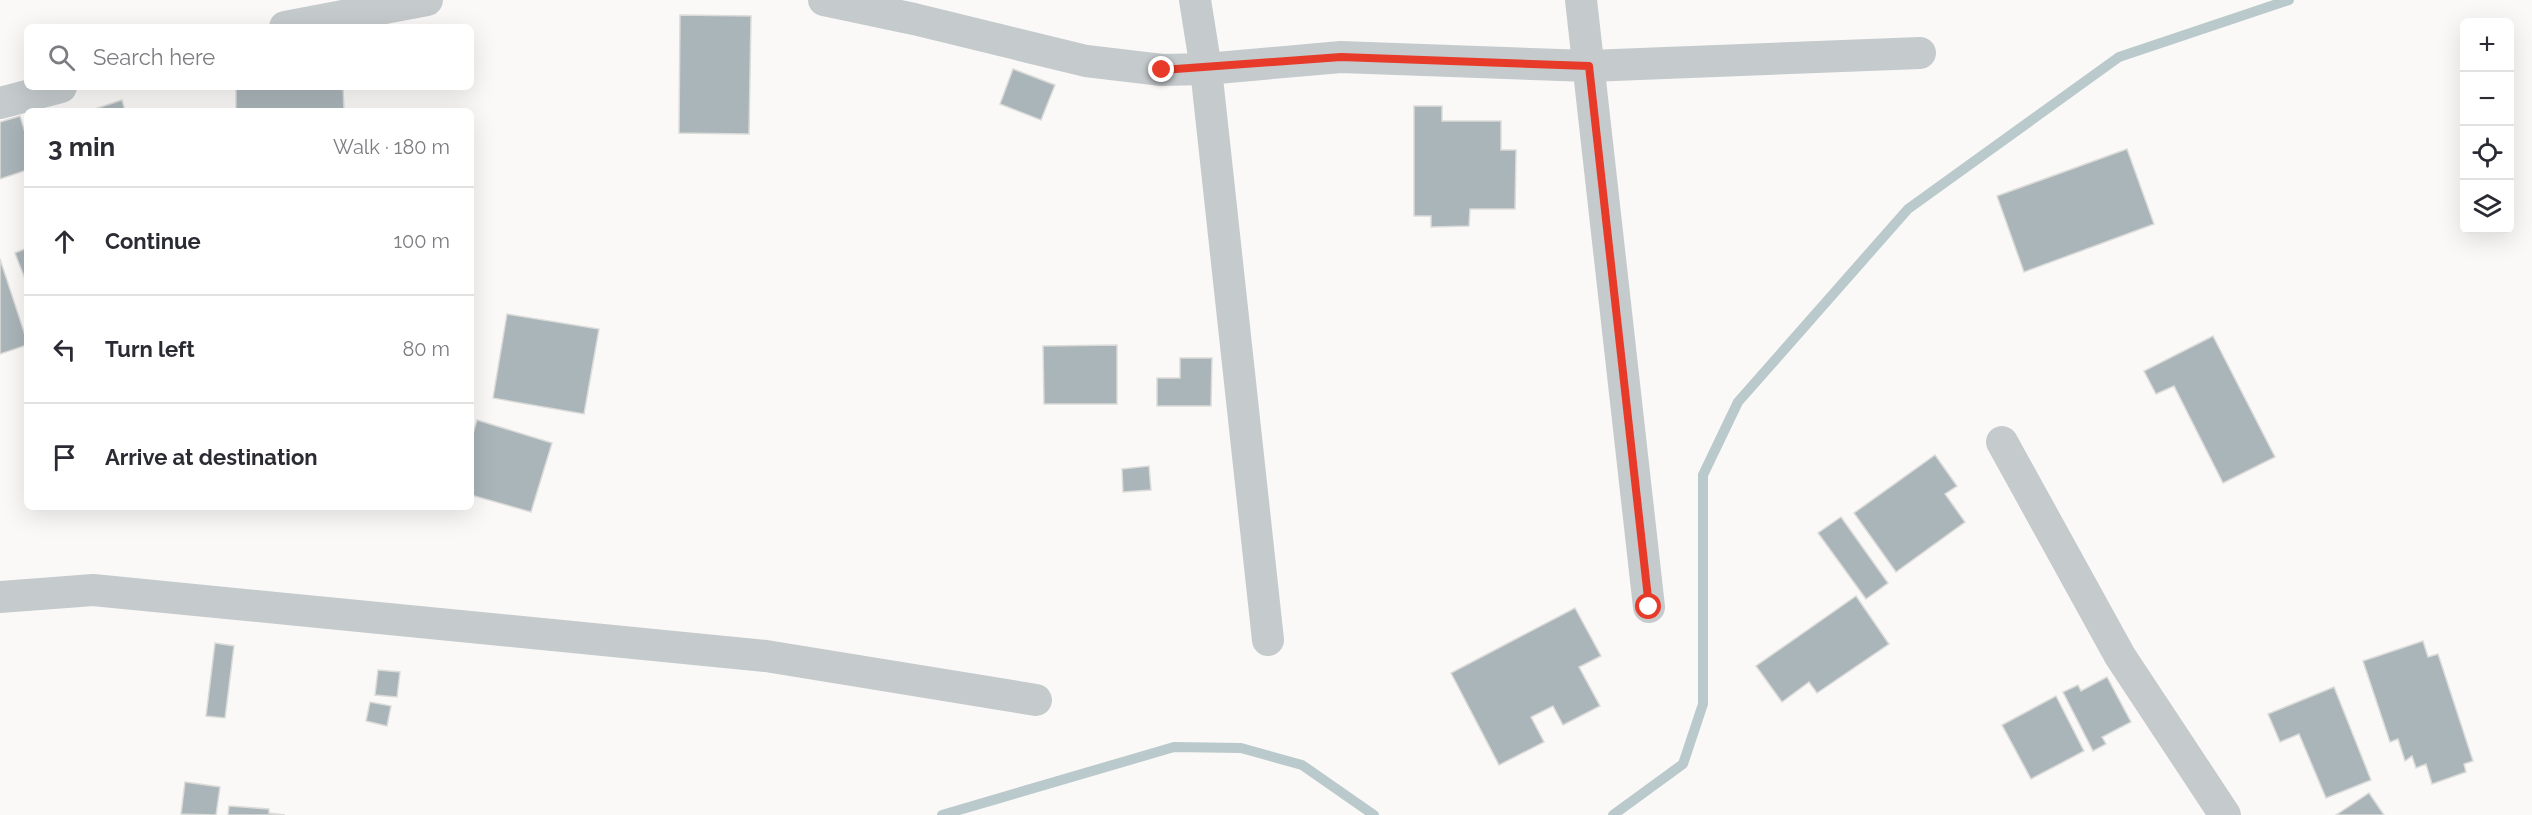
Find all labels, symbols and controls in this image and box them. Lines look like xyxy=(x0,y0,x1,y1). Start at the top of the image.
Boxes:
map controls xyxy=(2460,18,2514,234)
button: + xyxy=(2460,18,2514,72)
search box xyxy=(24,24,474,90)
icon: search xyxy=(45,41,78,74)
text: Search here xyxy=(93,44,215,70)
route end xyxy=(1148,56,1174,82)
button: − xyxy=(2460,72,2514,126)
button: locate xyxy=(2460,126,2514,180)
text: 3 min xyxy=(48,132,115,162)
text: Walk · 180 m xyxy=(333,135,450,159)
button: layers xyxy=(2460,180,2514,234)
icon: ahead xyxy=(48,225,81,258)
text: Continue xyxy=(105,228,201,254)
text: 100 m xyxy=(393,229,450,253)
icon: left xyxy=(48,333,81,366)
text: Turn left xyxy=(105,336,195,362)
text: 80 m xyxy=(402,337,450,361)
icon: arrive xyxy=(48,441,81,474)
text: Arrive at destination xyxy=(105,444,318,470)
route start xyxy=(1635,593,1661,619)

